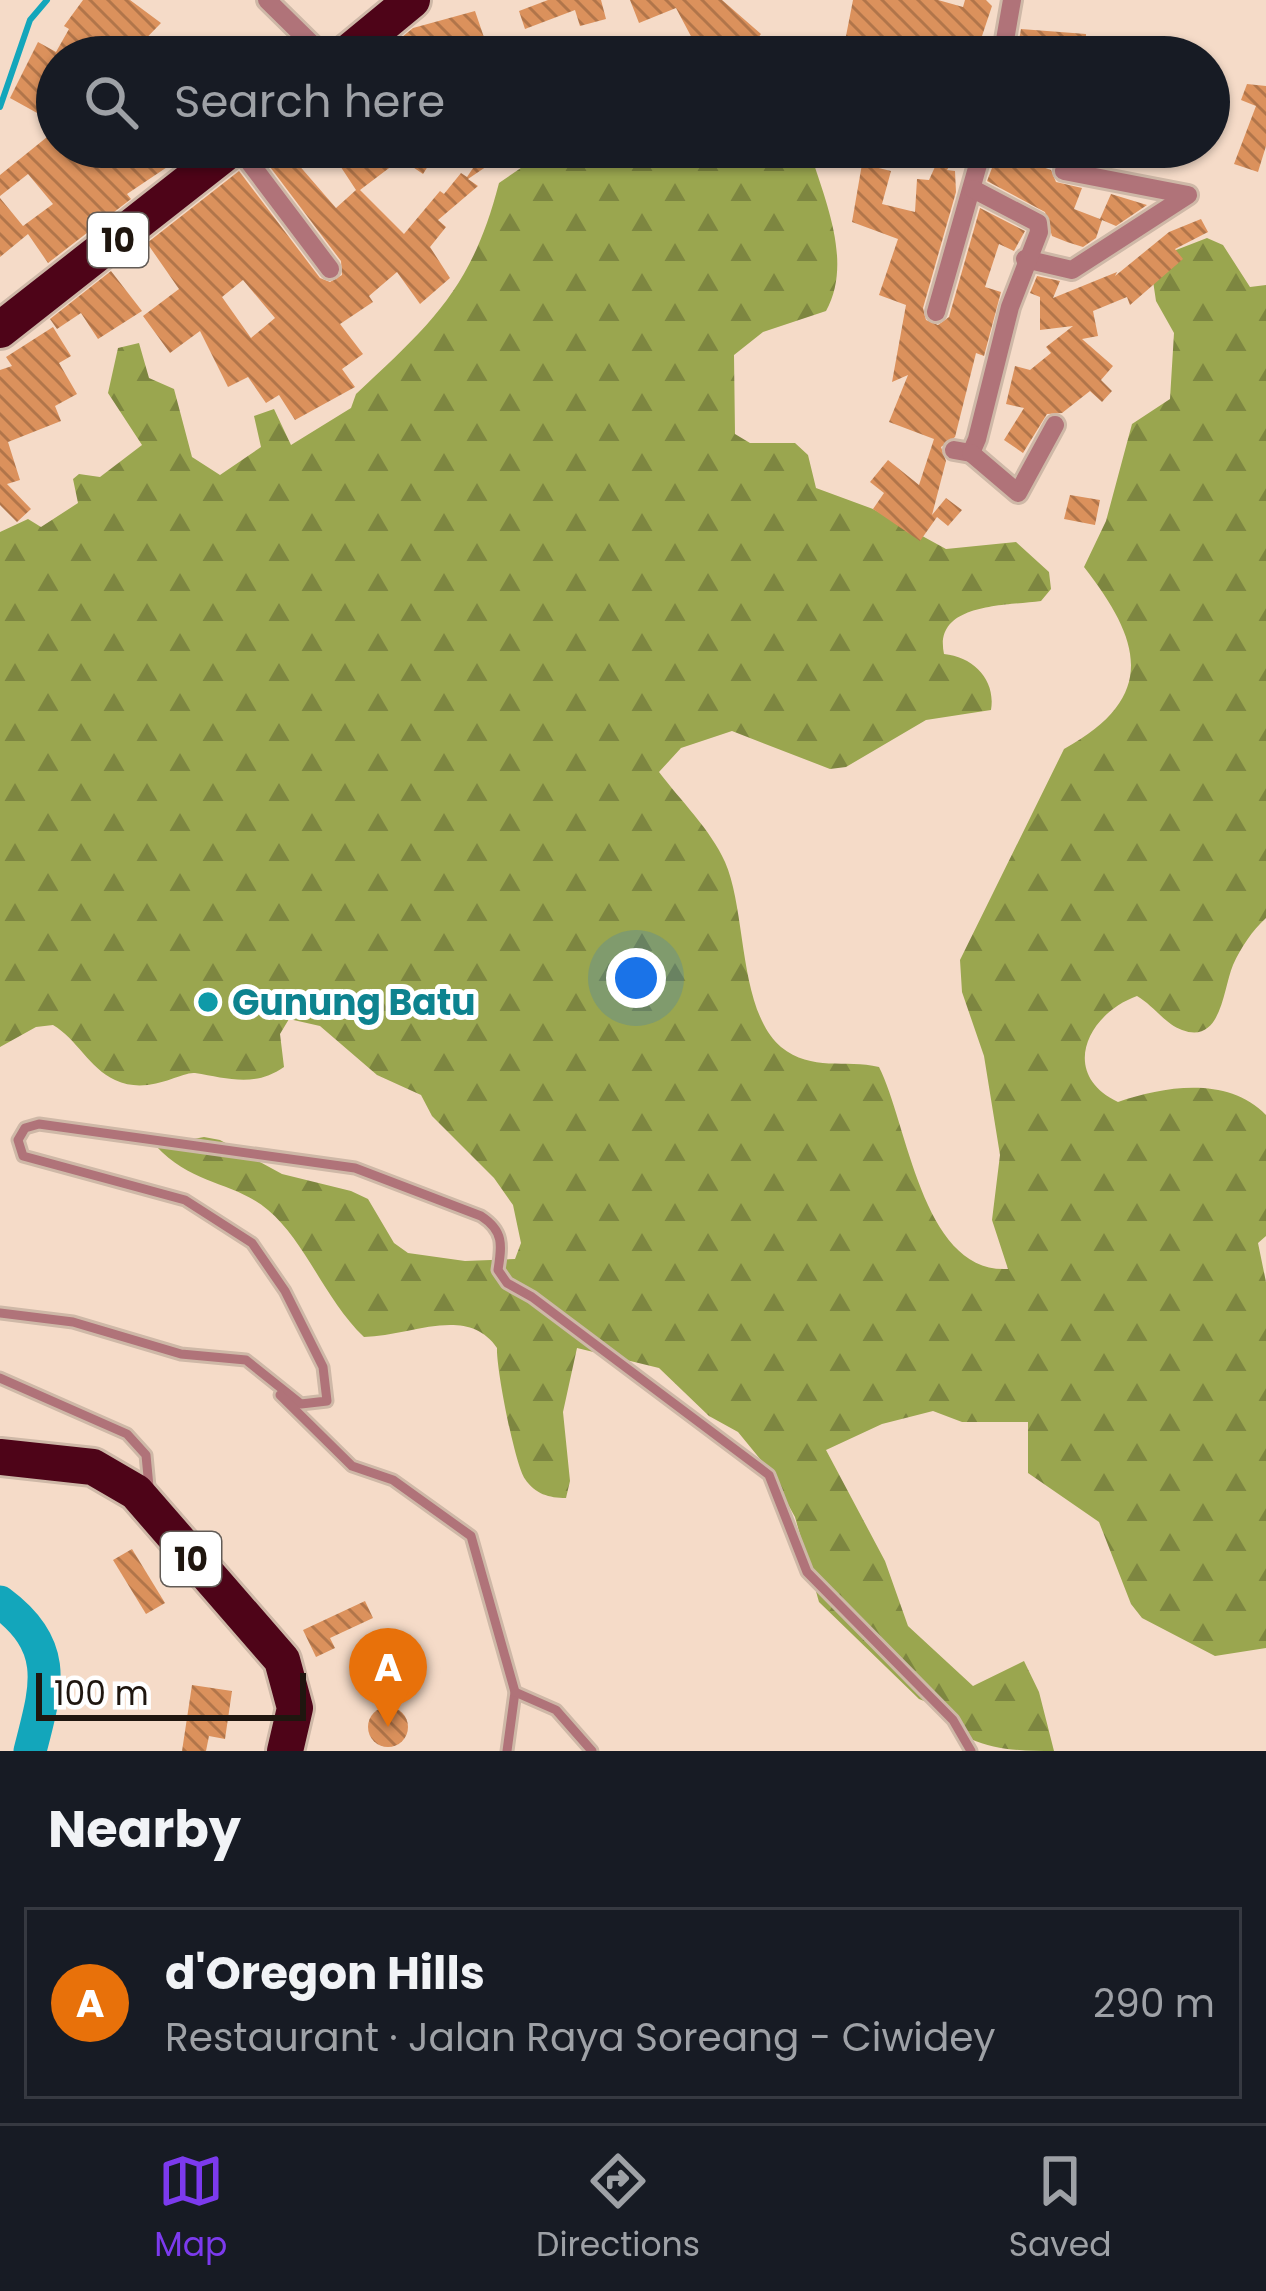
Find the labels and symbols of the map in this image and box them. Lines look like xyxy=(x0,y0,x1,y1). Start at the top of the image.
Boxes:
road number: 10 xyxy=(88,213,148,267)
your location xyxy=(606,948,666,1008)
place label: Gunung Batu xyxy=(232,977,476,1028)
marker: Gunung Batu xyxy=(195,989,221,1015)
road number: 10 xyxy=(161,1532,221,1586)
pin: A xyxy=(349,1628,427,1727)
scale bar xyxy=(36,1667,306,1720)

